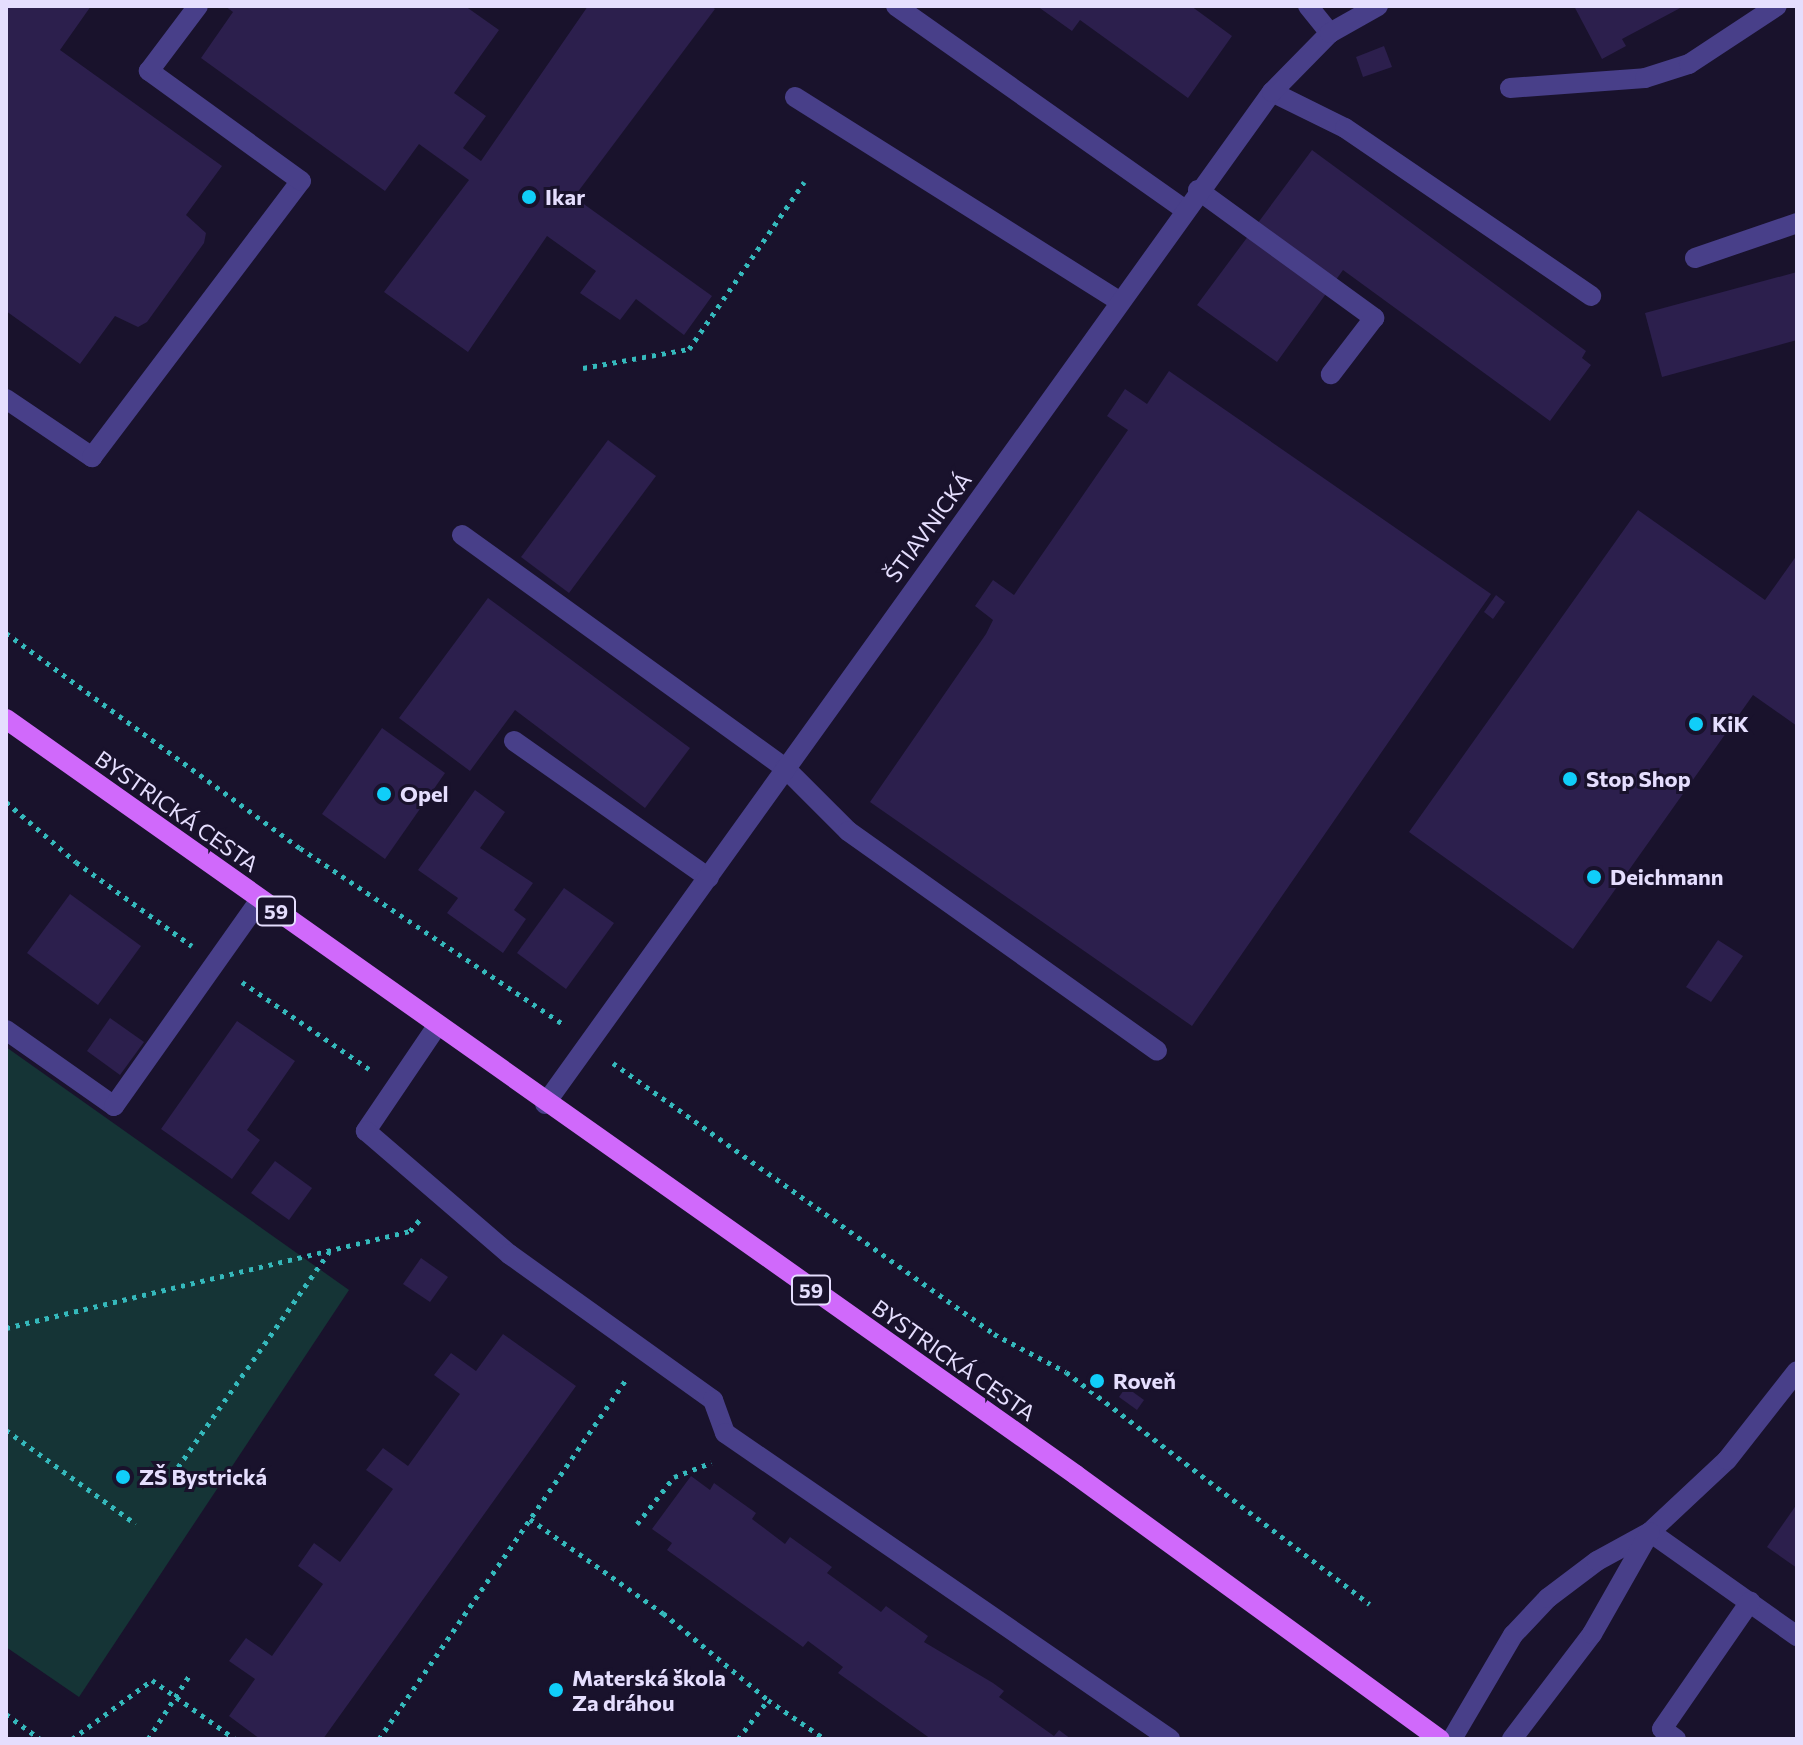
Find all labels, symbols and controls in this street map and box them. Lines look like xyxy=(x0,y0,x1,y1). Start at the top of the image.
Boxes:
place label: Ikar xyxy=(545,184,585,210)
marker: Ikar xyxy=(520,188,538,206)
street label: ŠTIAVNICKÁ xyxy=(879,467,977,587)
place label: KiK xyxy=(1712,711,1749,737)
marker: KiK xyxy=(1687,715,1705,733)
street label: BYSTRICKÁ CESTA xyxy=(91,745,263,877)
place label: Stop Shop xyxy=(1586,766,1691,792)
marker: Stop Shop xyxy=(1561,770,1579,788)
place label: Opel xyxy=(400,781,449,807)
marker: Opel xyxy=(375,785,393,803)
place label: Deichmann xyxy=(1610,864,1723,890)
marker: Deichmann xyxy=(1585,868,1603,886)
road number: 59 xyxy=(256,895,296,927)
road number: 59 xyxy=(791,1274,831,1306)
street label: BYSTRICKÁ CESTA xyxy=(868,1294,1040,1426)
place label: Roveň xyxy=(1113,1368,1176,1394)
marker: Roveň xyxy=(1088,1372,1106,1390)
place label: ZŠ Bystrická xyxy=(139,1464,267,1490)
marker: ZŠ Bystrická xyxy=(114,1468,132,1486)
place label: Materská škola Za dráhou xyxy=(572,1664,726,1716)
marker: Materská škola Za dráhou xyxy=(547,1681,565,1699)

